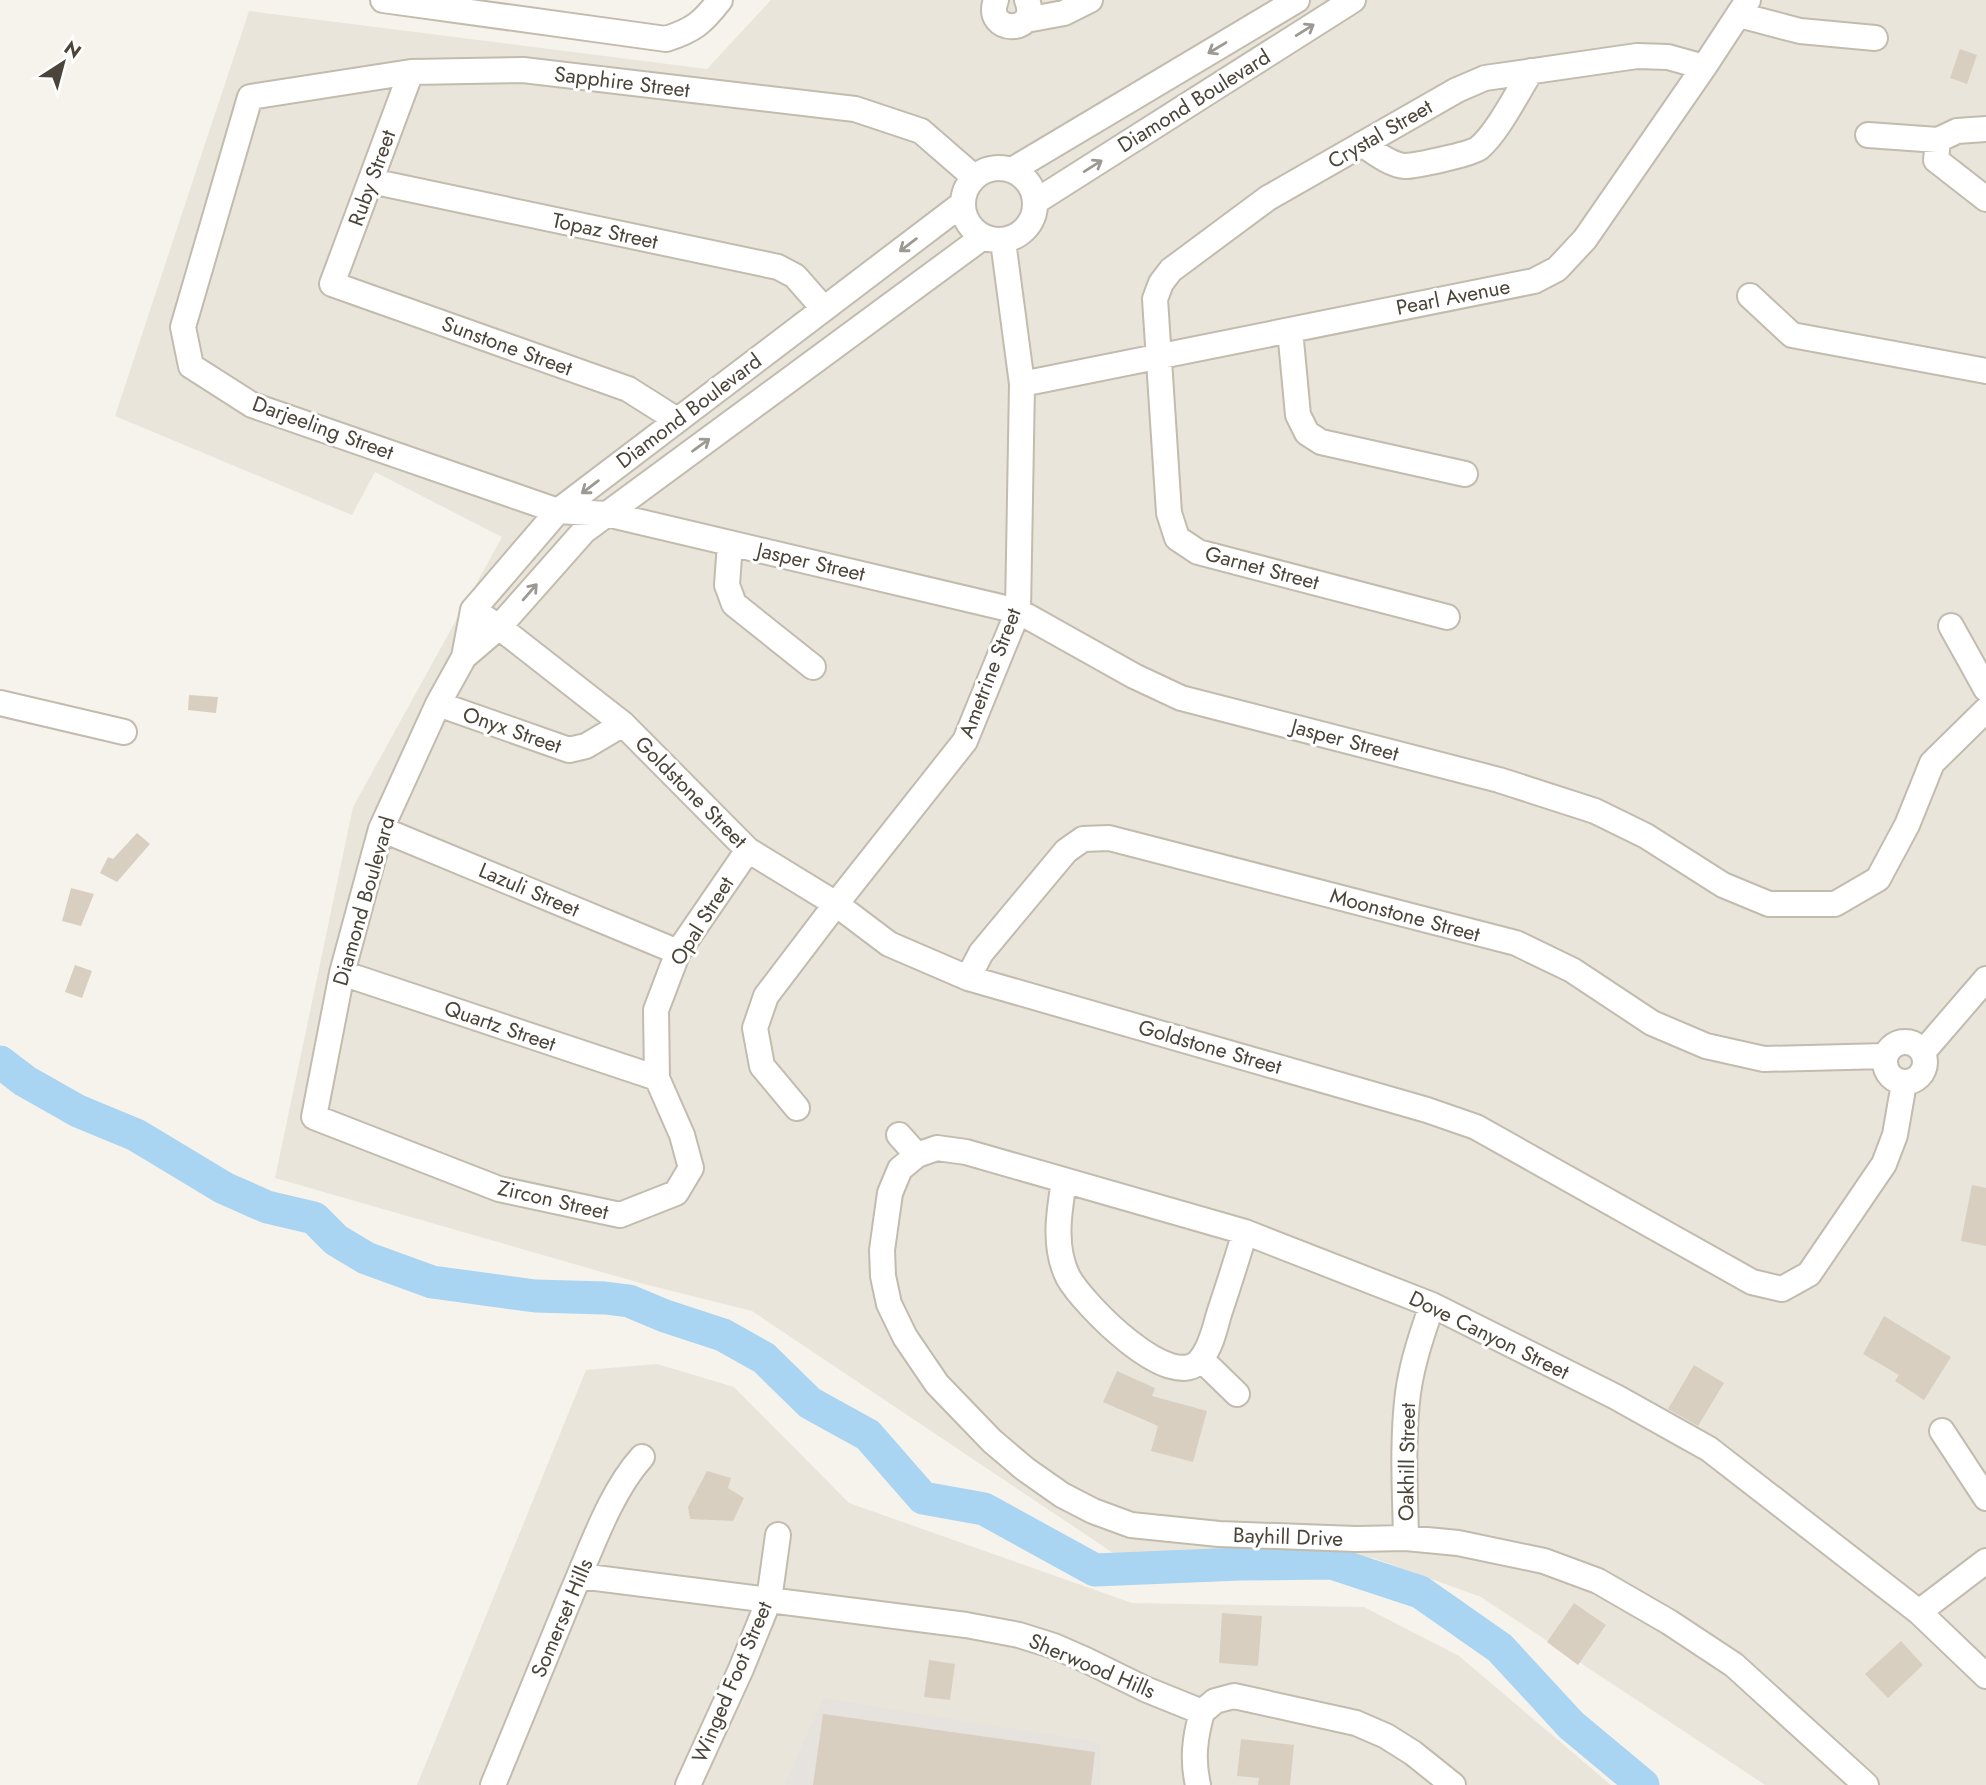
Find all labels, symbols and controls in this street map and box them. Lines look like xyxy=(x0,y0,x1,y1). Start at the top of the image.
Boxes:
one-way arrow xyxy=(1295,23,1315,37)
north arrow xyxy=(28,28,98,98)
text: N xyxy=(59,34,87,65)
one-way arrow xyxy=(1208,41,1228,55)
street label: Diamond Boulevard xyxy=(1112,42,1276,160)
street label: Sapphire Street xyxy=(553,59,691,105)
street label: Crystal Street xyxy=(1322,92,1438,176)
street label: Ruby Street xyxy=(341,126,403,230)
one-way arrow xyxy=(1082,158,1102,172)
street label: Topaz Street xyxy=(549,205,661,257)
one-way arrow xyxy=(899,238,918,253)
street label: Pearl Avenue xyxy=(1393,271,1513,323)
street label: Sunstone Street xyxy=(438,309,576,383)
street label: Diamond Boulevard xyxy=(610,346,768,476)
street label: Darjeeling Street xyxy=(248,389,398,467)
one-way arrow xyxy=(692,437,710,452)
one-way arrow xyxy=(581,479,600,494)
street label: Jasper Street xyxy=(751,534,868,589)
street label: Garnet Street xyxy=(1202,538,1322,598)
one-way arrow xyxy=(522,584,538,602)
street label: Ametrine Street xyxy=(951,604,1029,742)
street label: Onyx Street xyxy=(459,699,565,761)
street label: Jasper Street xyxy=(1285,710,1402,769)
street label: Goldstone Street xyxy=(628,729,754,855)
street label: Diamond Boulevard xyxy=(325,813,403,989)
street label: Lazuli Street xyxy=(474,855,584,925)
street label: Opal Street xyxy=(663,871,741,971)
street label: Moonstone Street xyxy=(1327,881,1483,949)
street label: Quartz Street xyxy=(440,993,560,1059)
street label: Goldstone Street xyxy=(1135,1012,1285,1082)
street label: Zircon Street xyxy=(495,1173,611,1227)
street label: Dove Canyon Street xyxy=(1404,1283,1574,1387)
street label: Oakhill Street xyxy=(1391,1403,1423,1521)
street label: Bayhill Drive xyxy=(1232,1520,1344,1554)
street label: Somerset Hills xyxy=(523,1554,601,1682)
street label: Winged Foot Street xyxy=(684,1597,780,1767)
street label: Sherwood Hills xyxy=(1024,1626,1160,1706)

